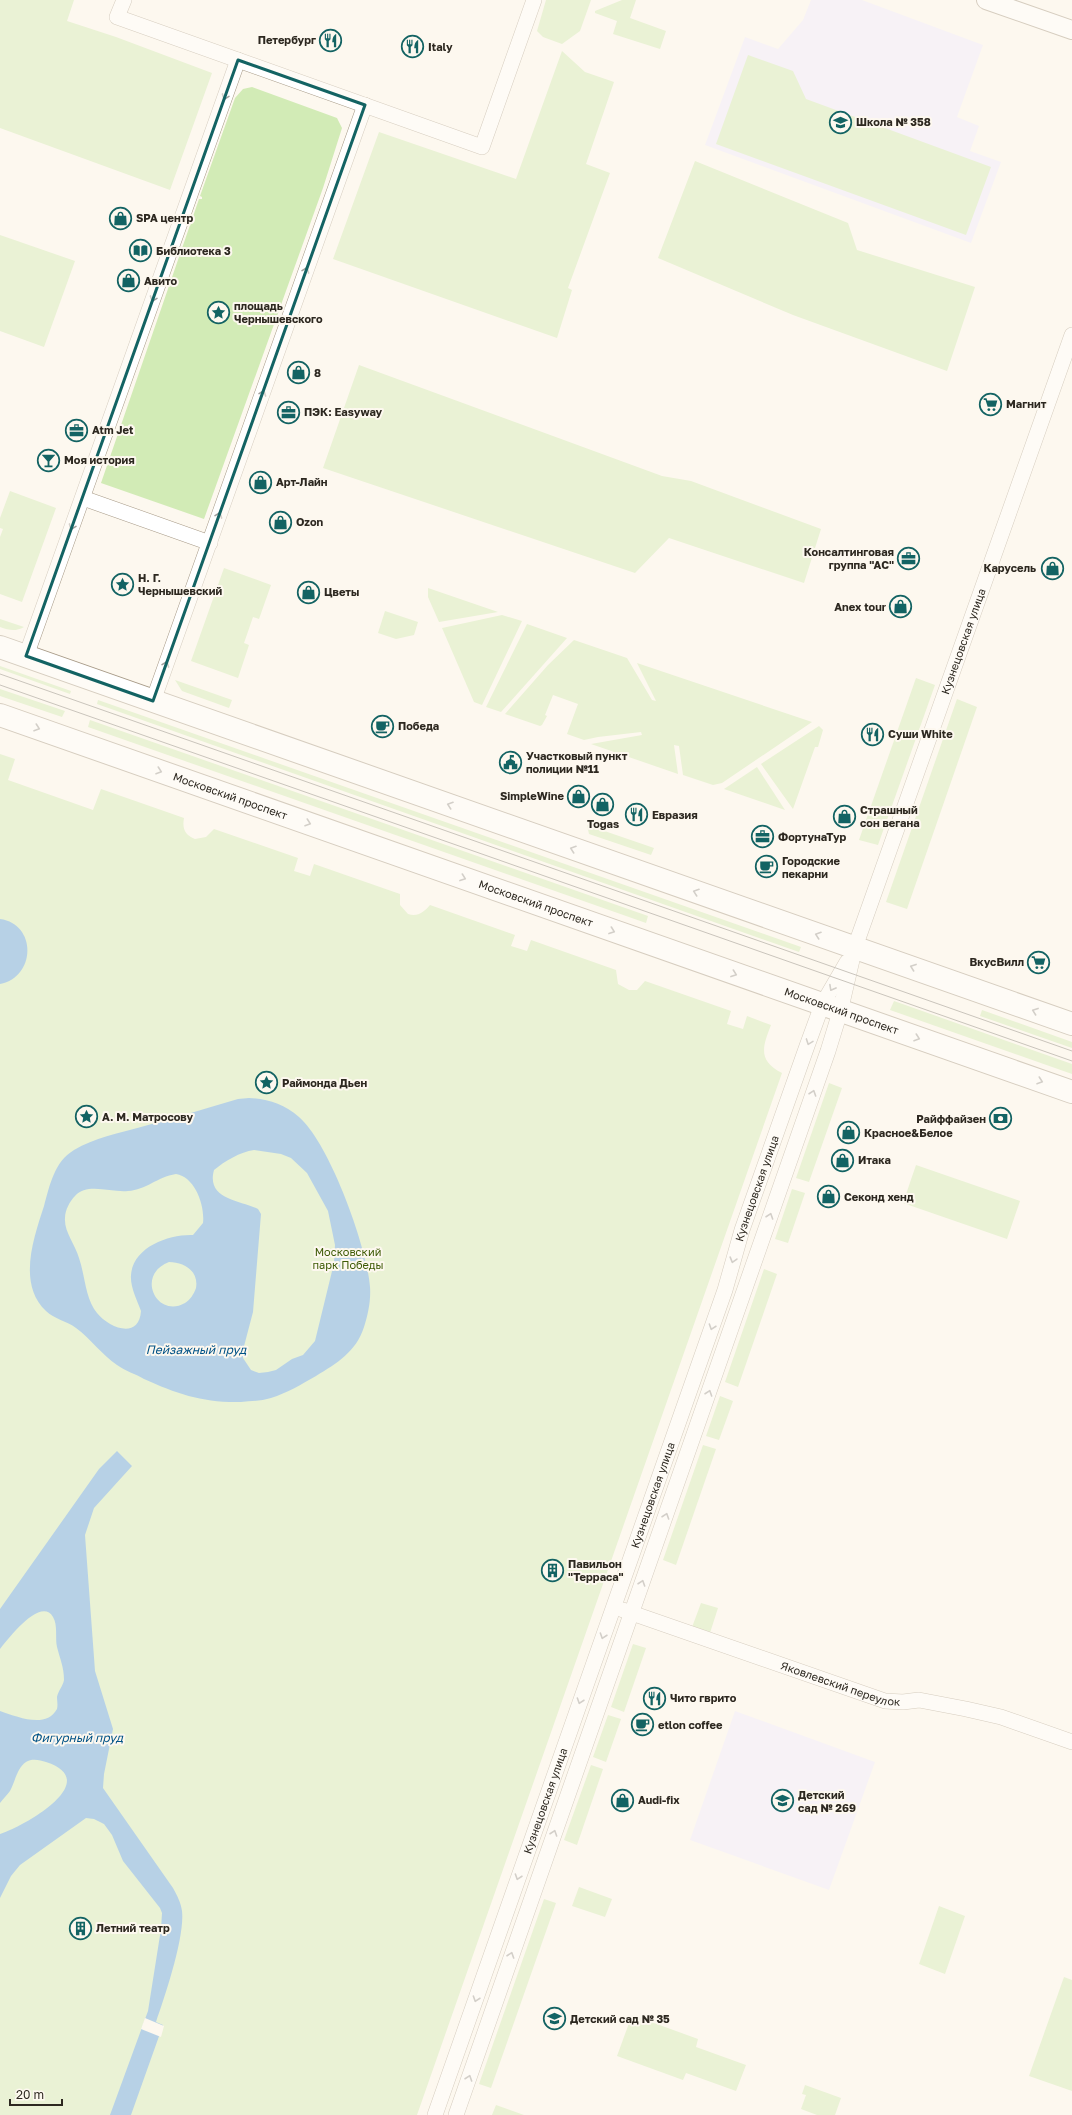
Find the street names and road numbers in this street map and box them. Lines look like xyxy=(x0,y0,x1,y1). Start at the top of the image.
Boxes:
street label: Кузнецовская улица xyxy=(938,586,988,696)
street label: Московский проспект xyxy=(171,769,290,822)
street label: Московский проспект xyxy=(477,877,595,929)
street label: Московский проспект xyxy=(783,984,901,1037)
street label: Кузнецовская улица xyxy=(732,1133,781,1243)
street label: Кузнецовская улица xyxy=(628,1440,677,1550)
street label: Яковлевский переулок xyxy=(779,1658,901,1708)
street label: Кузнецовская улица xyxy=(520,1746,570,1855)

